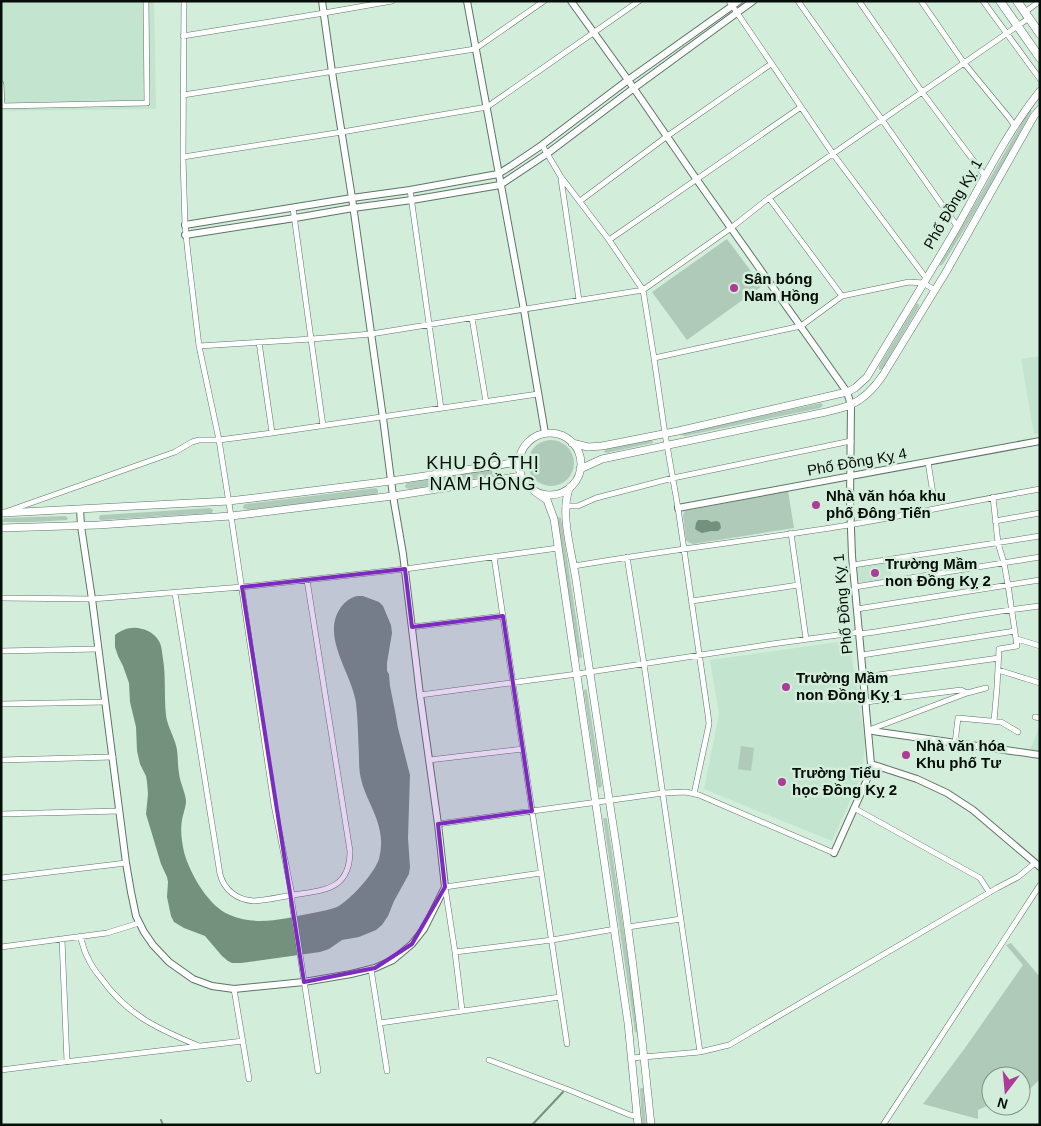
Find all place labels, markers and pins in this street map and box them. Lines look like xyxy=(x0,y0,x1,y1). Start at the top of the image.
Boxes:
place label: Sân bóng Nam Hồng xyxy=(744,270,819,304)
marker: Sân bóng Nam Hồng xyxy=(728,282,740,294)
place label: Nhà văn hóa khu phố Đông Tiến xyxy=(826,487,946,521)
marker: Nhà văn hóa khu phố Đông Tiến xyxy=(810,499,822,511)
place label: Trường Mầm non Đồng Kỵ 2 xyxy=(885,555,991,589)
marker: Trường Mầm non Đồng Kỵ 2 xyxy=(869,567,881,579)
place label: Trường Mầm non Đồng Kỵ 1 xyxy=(796,669,902,703)
marker: Trường Mầm non Đồng Kỵ 1 xyxy=(780,681,792,693)
place label: Nhà văn hóa Khu phố Tư xyxy=(916,737,1006,771)
marker: Nhà văn hóa Khu phố Tư xyxy=(900,749,912,761)
place label: Trường Tiểu học Đồng Kỵ 2 xyxy=(792,764,897,798)
marker: Trường Tiểu học Đồng Kỵ 2 xyxy=(776,776,788,788)

